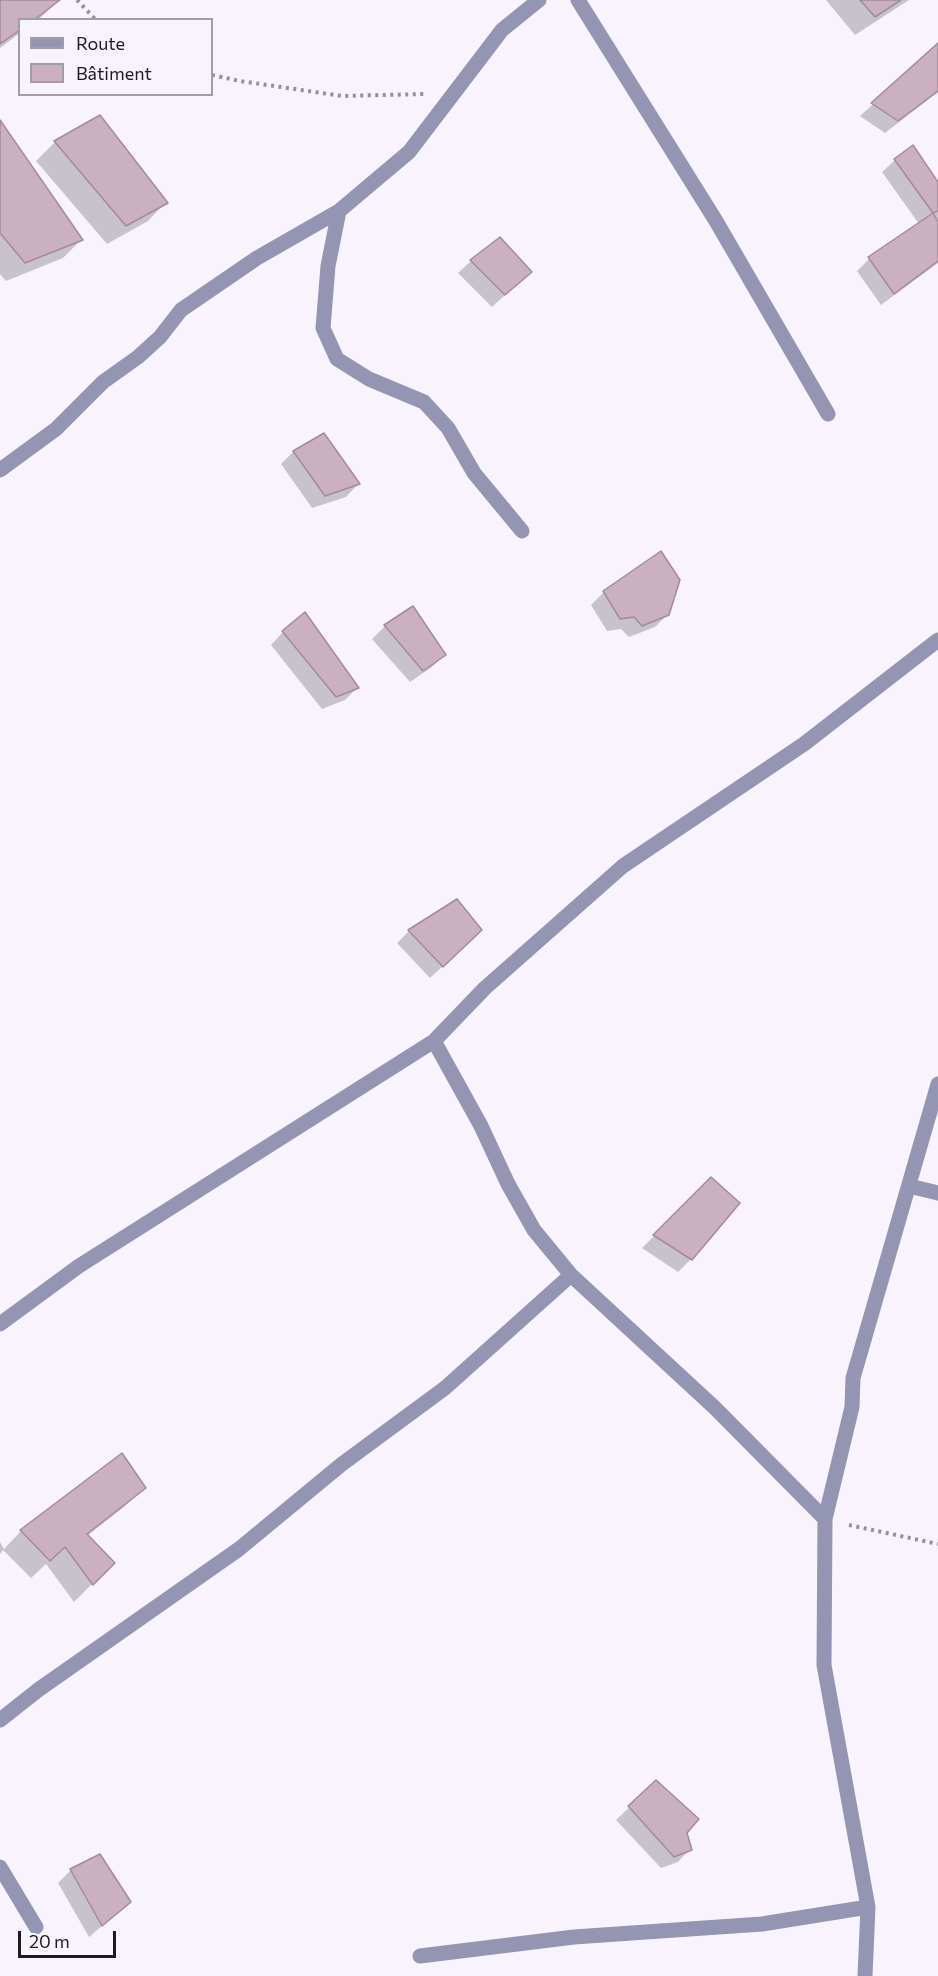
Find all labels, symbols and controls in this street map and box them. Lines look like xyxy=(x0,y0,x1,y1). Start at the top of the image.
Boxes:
legend xyxy=(18,18,213,96)
text: Route xyxy=(76,32,125,54)
text: Bâtiment xyxy=(76,62,152,84)
scale bar xyxy=(21,1919,118,1957)
text: 20 m xyxy=(29,1930,70,1952)

